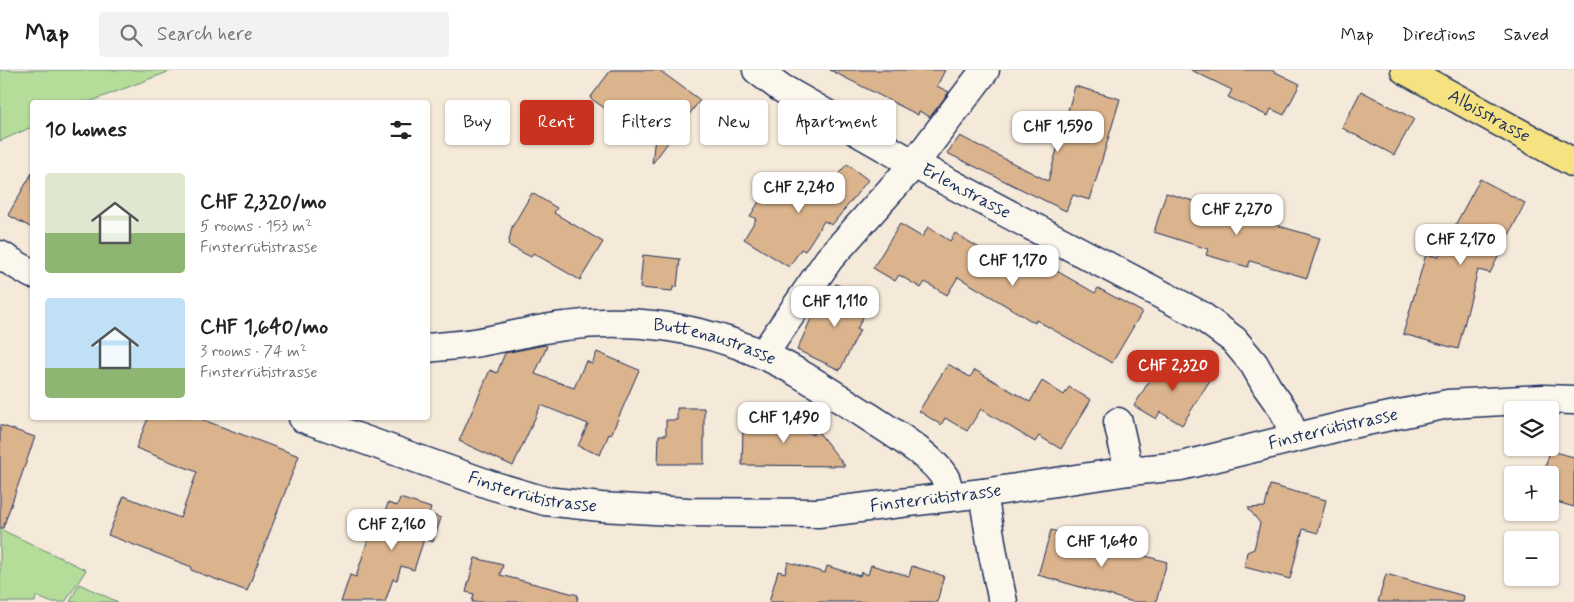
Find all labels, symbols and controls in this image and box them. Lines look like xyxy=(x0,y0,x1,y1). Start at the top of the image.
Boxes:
search box xyxy=(99,12,449,57)
text: Map xyxy=(25,19,69,50)
icon: search xyxy=(117,21,145,49)
text: Search here xyxy=(157,22,253,47)
text: Map xyxy=(1341,23,1374,47)
text: Directions xyxy=(1402,23,1476,47)
text: Saved xyxy=(1504,23,1549,47)
street label: Albisstrasse xyxy=(1444,84,1535,149)
chip: Buy xyxy=(445,100,510,145)
chip: Rent xyxy=(520,100,594,145)
chip: Filters xyxy=(604,100,690,145)
chip: New xyxy=(700,100,768,145)
chip: Apartment xyxy=(778,100,896,145)
pin: CHF 1,590 xyxy=(1001,111,1115,153)
text: 10 homes xyxy=(45,116,127,144)
icon: filters xyxy=(387,116,415,144)
text: CHF 1,590 xyxy=(1023,116,1093,137)
street label: Erlenstrasse xyxy=(917,158,1015,225)
pin: CHF 2,240 xyxy=(742,172,856,214)
text: CHF 2,240 xyxy=(763,177,835,198)
text: CHF 2,320/mo xyxy=(200,188,327,216)
icon: home xyxy=(85,193,145,253)
pin: CHF 2,270 xyxy=(1180,194,1294,236)
text: CHF 2,270 xyxy=(1202,199,1272,220)
text: 5 rooms · 153 m² xyxy=(200,216,312,237)
pin: CHF 2,170 xyxy=(1404,224,1518,266)
text: CHF 2,170 xyxy=(1426,229,1496,250)
text: Finsterrütistrasse xyxy=(200,237,317,258)
pin: CHF 1,170 xyxy=(956,244,1070,287)
text: CHF 1,170 xyxy=(979,250,1047,271)
pin: CHF 1,110 xyxy=(778,286,892,328)
text: CHF 1,110 xyxy=(802,291,868,312)
text: CHF 1,640/mo xyxy=(200,313,328,341)
street label: Buttenaustrasse xyxy=(652,313,780,371)
icon: home xyxy=(85,318,145,378)
text: 3 rooms · 74 m² xyxy=(200,341,307,362)
pin: CHF 2,320 xyxy=(1116,350,1230,392)
text: CHF 2,320 xyxy=(1138,355,1208,376)
text: Finsterrütistrasse xyxy=(200,362,317,383)
map controls xyxy=(1504,401,1559,586)
button: layers xyxy=(1504,401,1559,456)
pin: CHF 1,490 xyxy=(727,402,841,444)
street label: Finsterrütistrasse xyxy=(1266,403,1400,456)
text: CHF 1,490 xyxy=(748,407,820,428)
street label: Finsterrütistrasse xyxy=(465,466,598,518)
button: + xyxy=(1504,466,1559,521)
street label: Finsterrütistrasse xyxy=(869,478,1003,519)
pin: CHF 2,160 xyxy=(335,508,449,551)
text: CHF 2,160 xyxy=(358,514,426,535)
pin: CHF 1,640 xyxy=(1045,526,1159,568)
text: CHF 1,640 xyxy=(1066,531,1138,552)
button: − xyxy=(1504,531,1559,586)

